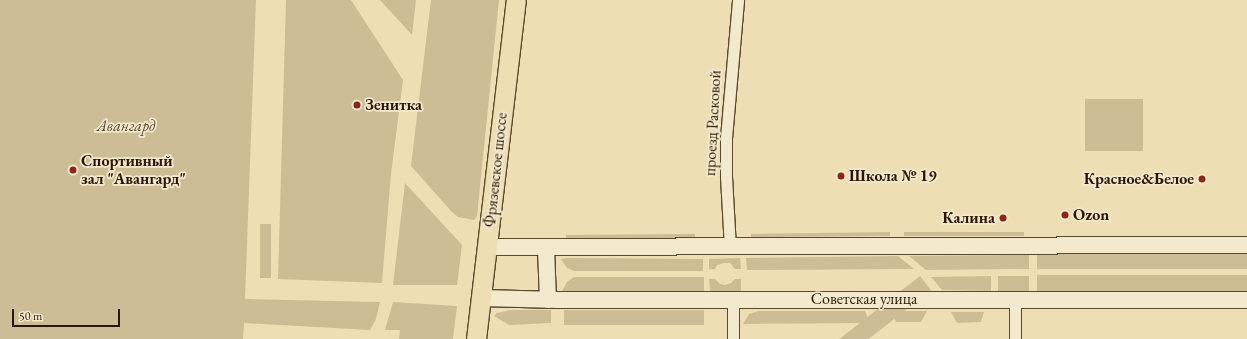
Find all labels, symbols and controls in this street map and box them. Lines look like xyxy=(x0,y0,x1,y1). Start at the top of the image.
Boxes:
street label: проезд Расковой xyxy=(701,70,725,176)
place label: Зенитка xyxy=(365,95,422,115)
marker: Зенитка xyxy=(352,100,362,110)
street label: Фрязевское шоссе xyxy=(480,112,512,228)
park label: Авангард xyxy=(97,116,155,136)
place label: Спортивный зал "Авангард" xyxy=(81,151,186,189)
marker: Спортивный зал "Авангард" xyxy=(68,165,78,175)
place label: Школа № 19 xyxy=(849,166,937,186)
place label: Красное&Белое xyxy=(1084,169,1194,189)
marker: Школа № 19 xyxy=(836,171,846,181)
marker: Красное&Белое xyxy=(1197,174,1207,184)
place label: Ozon xyxy=(1073,205,1109,225)
place label: Калина xyxy=(942,208,995,228)
marker: Ozon xyxy=(1060,210,1070,220)
marker: Калина xyxy=(998,213,1008,223)
street label: Советская улица xyxy=(811,289,917,309)
scale bar xyxy=(14,301,122,327)
text: 50 m xyxy=(19,308,42,324)

